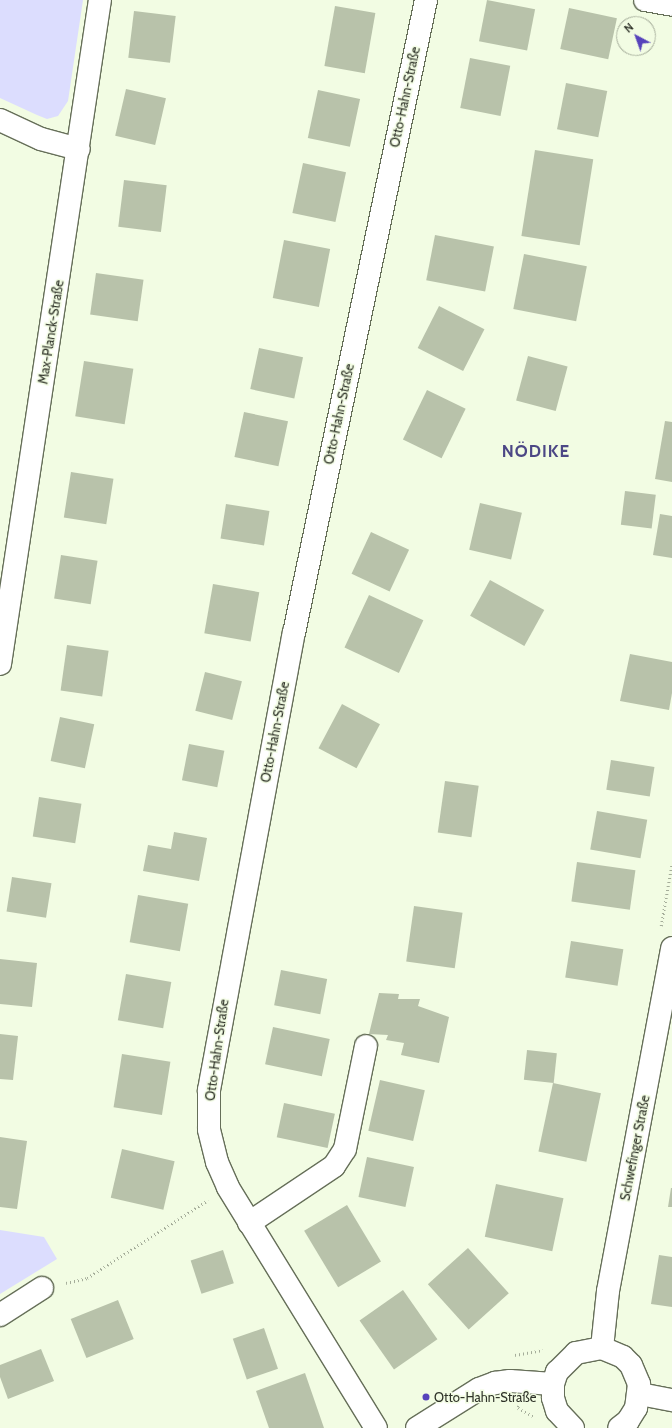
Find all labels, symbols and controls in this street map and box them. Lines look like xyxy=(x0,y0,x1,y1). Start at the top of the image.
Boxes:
north arrow xyxy=(616,16,656,56)
text: N xyxy=(621,20,636,36)
street label: Otto-Hahn-Straße xyxy=(387,45,423,149)
street label: Max-Planck-Straße xyxy=(35,279,67,385)
street label: Otto-Hahn-Straße xyxy=(321,362,357,466)
district label: NÖDIKE xyxy=(502,442,570,462)
street label: Otto-Hahn-Straße xyxy=(258,680,292,784)
street label: Otto-Hahn-Straße xyxy=(202,998,232,1102)
street label: Schwefinger Straße xyxy=(617,1094,653,1202)
place label: Otto-Hahn-Straße xyxy=(434,1389,536,1405)
marker: Otto-Hahn-Straße xyxy=(421,1392,431,1402)

